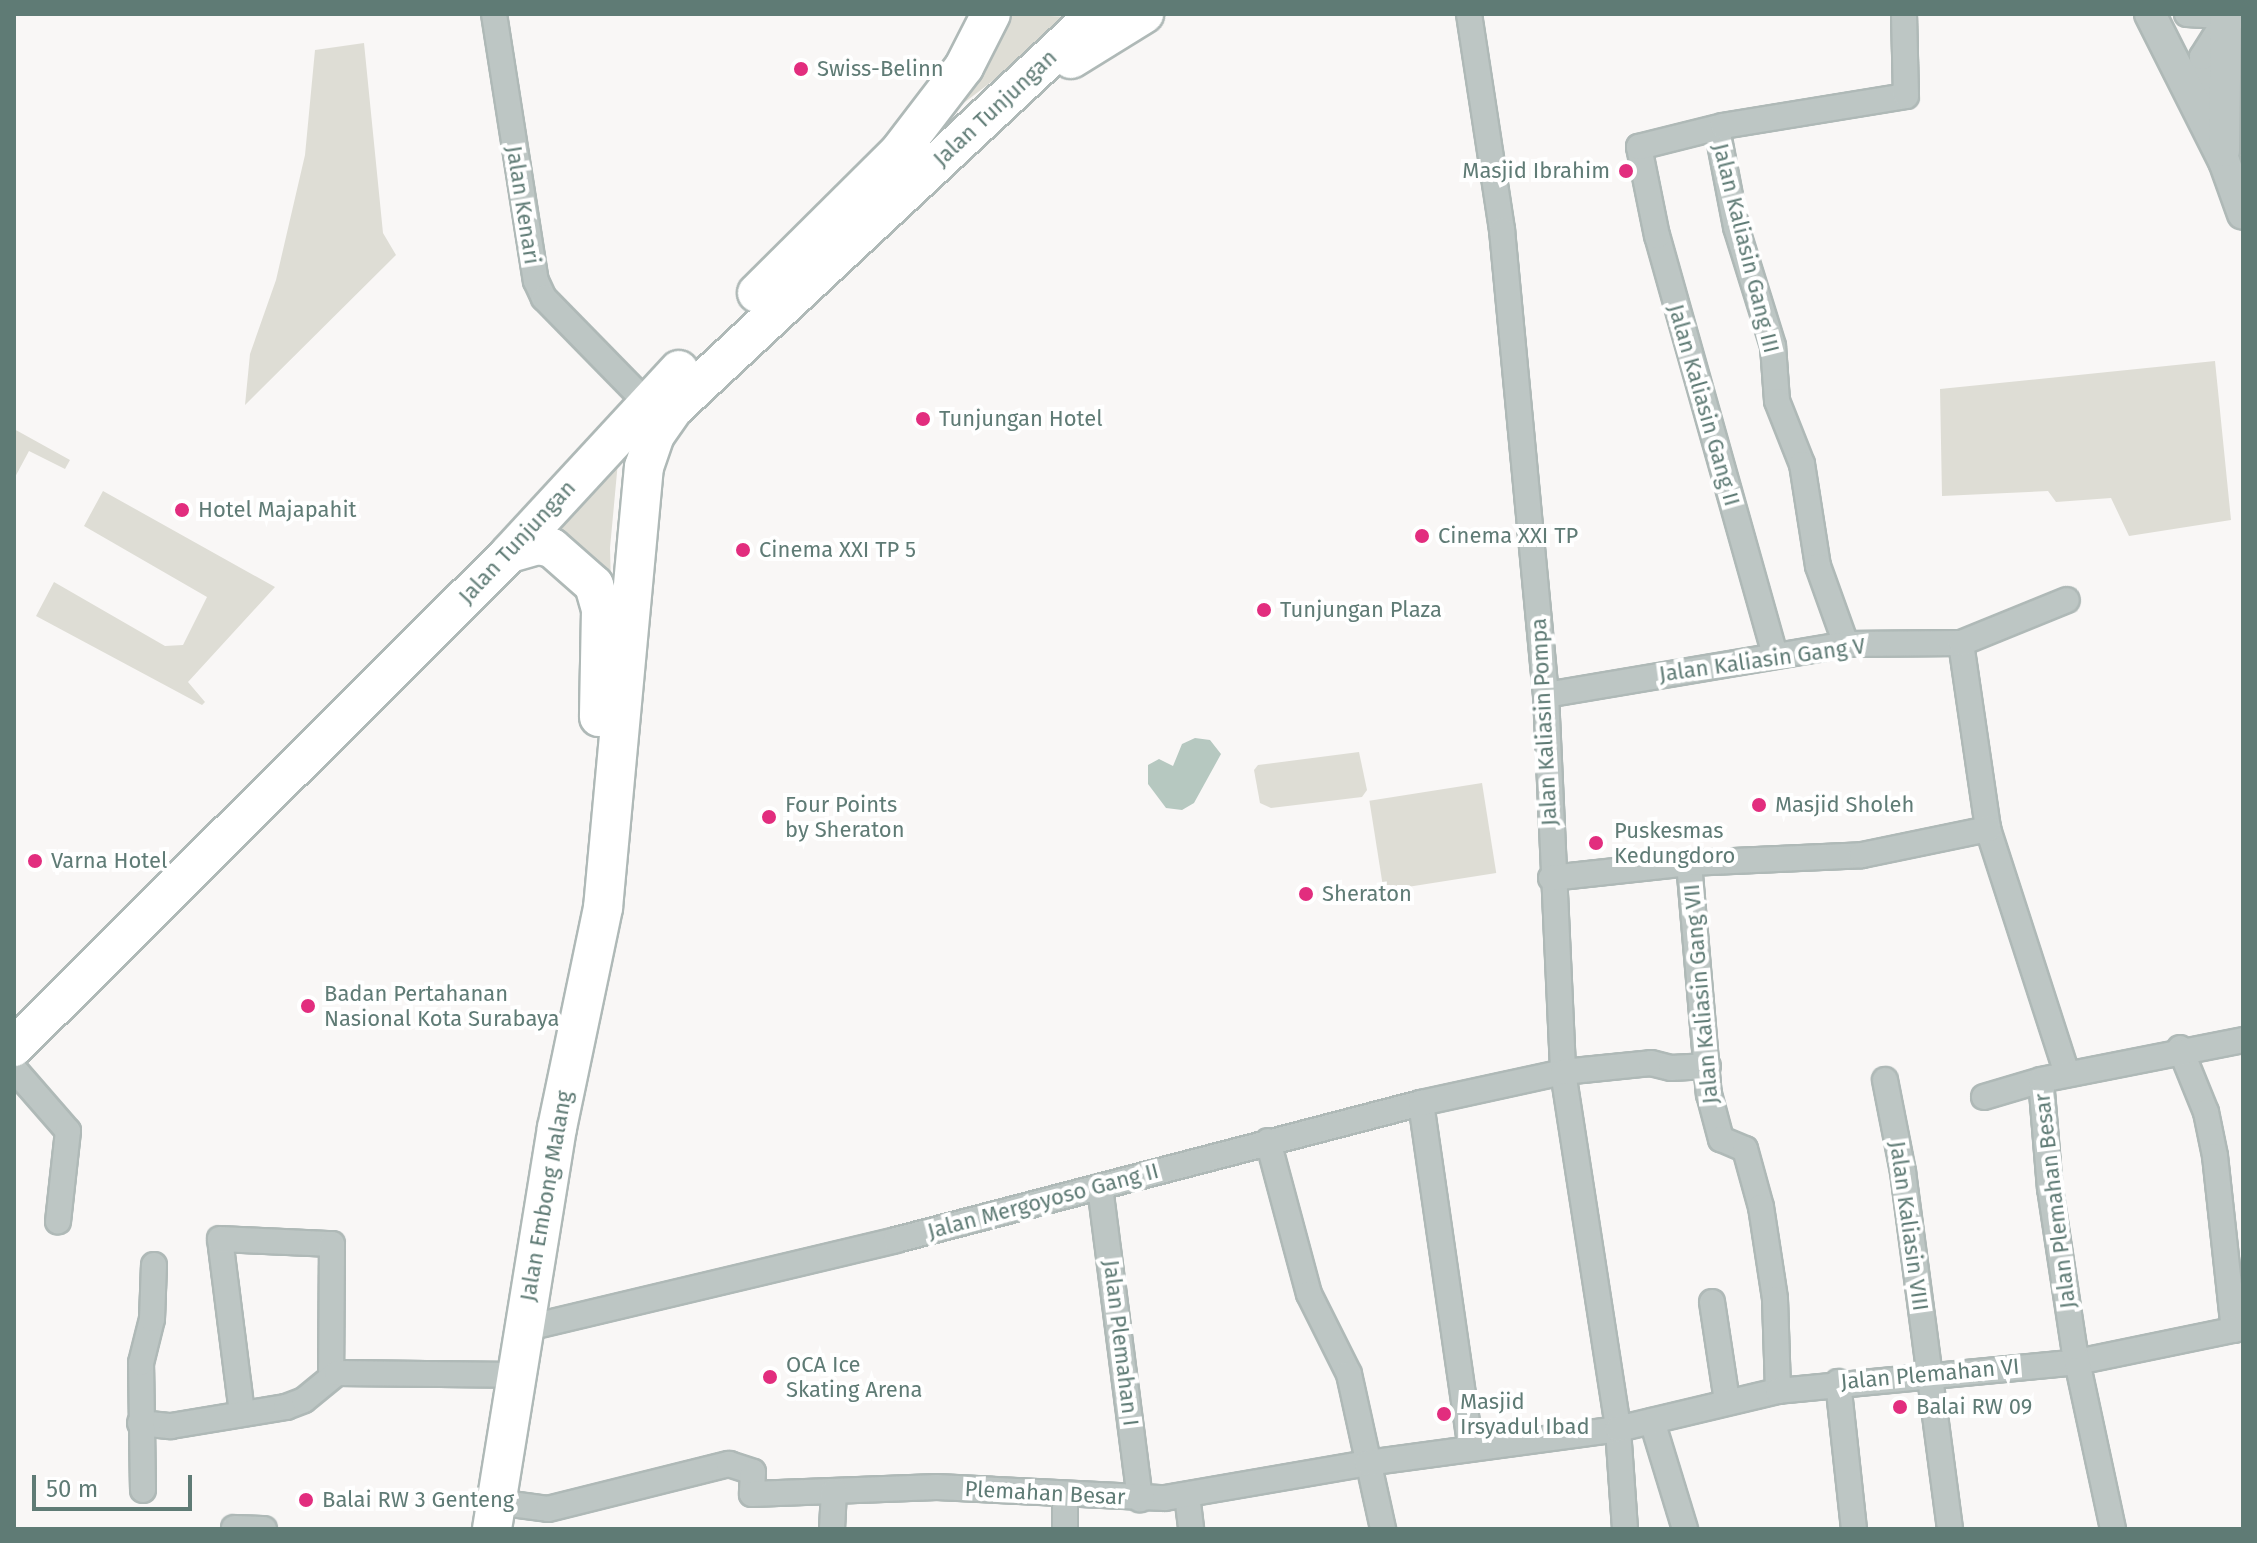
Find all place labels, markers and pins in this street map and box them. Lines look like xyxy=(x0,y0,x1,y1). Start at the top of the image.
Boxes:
place label: Swiss-Belinn xyxy=(817,56,944,82)
marker: Swiss-Belinn xyxy=(792,60,810,78)
place label: Masjid Ibrahim xyxy=(1462,158,1610,184)
marker: Masjid Ibrahim xyxy=(1617,162,1635,180)
place label: Tunjungan Hotel xyxy=(939,406,1103,432)
marker: Tunjungan Hotel xyxy=(914,410,932,428)
place label: Hotel Majapahit xyxy=(198,497,357,523)
marker: Hotel Majapahit xyxy=(173,501,191,519)
place label: Cinema XXI TP xyxy=(1438,523,1578,549)
marker: Cinema XXI TP xyxy=(1413,527,1431,545)
place label: Cinema XXI TP 5 xyxy=(759,537,916,563)
marker: Cinema XXI TP 5 xyxy=(734,541,752,559)
place label: Tunjungan Plaza xyxy=(1280,597,1442,623)
marker: Tunjungan Plaza xyxy=(1255,601,1273,619)
place label: Four Points by Sheraton xyxy=(785,791,905,842)
place label: Masjid Sholeh xyxy=(1775,792,1914,818)
marker: Masjid Sholeh xyxy=(1750,796,1768,814)
marker: Four Points by Sheraton xyxy=(760,808,778,826)
place label: Puskesmas Kedungdoro xyxy=(1614,817,1735,868)
marker: Puskesmas Kedungdoro xyxy=(1585,832,1607,854)
place label: Varna Hotel xyxy=(51,848,167,874)
marker: Varna Hotel xyxy=(26,852,44,870)
place label: Sheraton xyxy=(1322,881,1412,907)
marker: Sheraton xyxy=(1297,885,1315,903)
place label: Badan Pertahanan Nasional Kota Surabaya xyxy=(324,980,560,1032)
marker: Badan Pertahanan Nasional Kota Surabaya xyxy=(299,997,317,1015)
place label: OCA Ice Skating Arena xyxy=(786,1351,922,1402)
marker: OCA Ice Skating Arena xyxy=(761,1368,779,1386)
place label: Masjid Irsyadul Ibad xyxy=(1460,1388,1590,1440)
place label: Balai RW 09 xyxy=(1916,1394,2032,1420)
marker: Balai RW 09 xyxy=(1891,1398,1909,1416)
marker: Masjid Irsyadul Ibad xyxy=(1435,1405,1453,1423)
place label: Balai RW 3 Genteng xyxy=(322,1487,514,1513)
marker: Balai RW 3 Genteng xyxy=(297,1491,315,1509)

